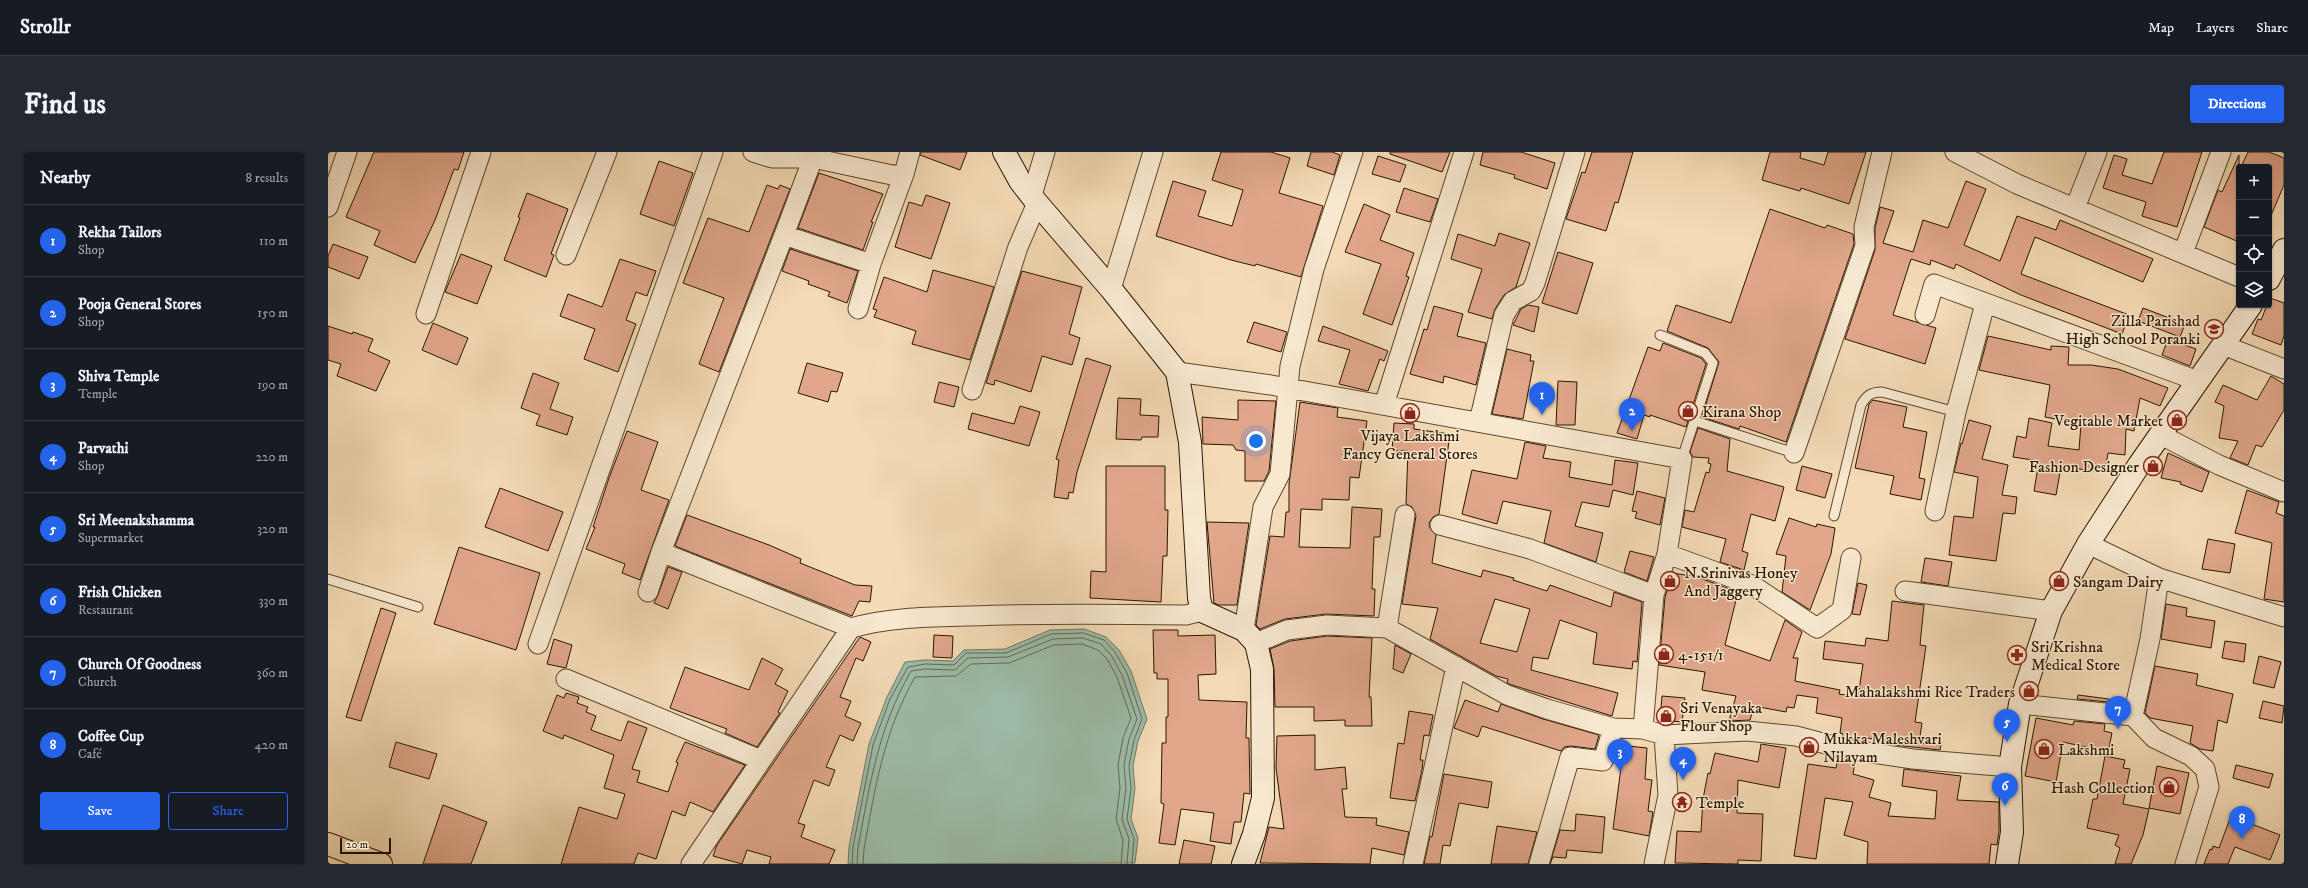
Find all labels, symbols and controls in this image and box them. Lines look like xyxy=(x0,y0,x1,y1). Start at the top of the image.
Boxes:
text: Strollr xyxy=(20,16,71,39)
text: Map xyxy=(2148,19,2174,37)
text: Layers xyxy=(2196,19,2234,37)
text: Share xyxy=(2256,19,2288,37)
button: Directions xyxy=(2190,85,2284,123)
text: Find us xyxy=(24,87,106,122)
map controls xyxy=(2236,164,2272,308)
button: + xyxy=(2236,164,2272,200)
text: Nearby xyxy=(40,167,90,189)
text: 8 results xyxy=(246,170,288,186)
button: − xyxy=(2236,200,2272,236)
text: Rekha Tailors xyxy=(78,223,162,242)
text: 1 xyxy=(51,233,55,249)
text: 110 m xyxy=(259,233,288,249)
button: locate xyxy=(2236,236,2272,272)
text: Shop xyxy=(78,242,104,258)
button: layers xyxy=(2236,272,2272,308)
text: Pooja General Stores xyxy=(78,295,201,314)
text: 2 xyxy=(50,305,56,321)
text: 150 m xyxy=(257,305,288,321)
place label: Zilla Parishad High School Poranki xyxy=(2066,311,2200,349)
text: Shop xyxy=(78,314,104,330)
school or university icon: Zilla Parishad High School Poranki xyxy=(2203,318,2225,340)
text: Shiva Temple xyxy=(78,367,159,386)
text: 3 xyxy=(51,377,55,393)
text: 190 m xyxy=(257,377,288,393)
pin: 1 xyxy=(1529,382,1555,415)
text: Temple xyxy=(78,386,117,402)
pin: 2 xyxy=(1619,398,1645,431)
shop icon: Kirana Shop xyxy=(1677,400,1699,422)
shop icon: Vijaya Lakshmi Fancy General Stores xyxy=(1399,402,1421,424)
place label: Kirana Shop xyxy=(1702,402,1781,422)
shop icon: Vegitable Market xyxy=(2166,409,2188,431)
place label: Vegitable Market xyxy=(2053,411,2163,431)
place label: Vijaya Lakshmi Fancy General Stores xyxy=(1342,426,1478,464)
your location xyxy=(1246,431,1266,451)
text: Parvathi xyxy=(78,439,128,458)
text: 4 xyxy=(49,449,57,465)
text: 220 m xyxy=(256,449,288,465)
shop icon: Fashion Designer xyxy=(2142,455,2164,477)
place label: Fashion Designer xyxy=(2029,457,2139,477)
text: Shop xyxy=(78,458,104,474)
text: Sri Meenakshamma xyxy=(78,511,194,530)
text: 5 xyxy=(50,521,56,537)
text: 320 m xyxy=(257,521,288,537)
text: Supermarket xyxy=(78,530,144,546)
place label: N.Srinivas Honey And Jaggery xyxy=(1684,563,1798,601)
shop icon: N.Srinivas Honey And Jaggery xyxy=(1659,570,1681,592)
shop icon: Sangam Dairy xyxy=(2048,570,2070,592)
place label: Sangam Dairy xyxy=(2073,572,2163,592)
text: Frish Chicken xyxy=(78,583,162,602)
text: 6 xyxy=(50,593,56,609)
text: 330 m xyxy=(259,593,288,609)
text: Restaurant xyxy=(78,602,134,618)
place label: Sri Krishna Medical Store xyxy=(2031,637,2120,675)
shop icon: 4-151/1 xyxy=(1653,643,1675,665)
pharmacy icon: Sri Krishna Medical Store xyxy=(2006,644,2028,666)
place label: 4-151/1 xyxy=(1678,645,1724,665)
text: Church Of Goodness xyxy=(78,655,201,674)
text: 7 xyxy=(50,665,56,681)
text: 360 m xyxy=(257,665,288,681)
text: Church xyxy=(78,674,117,690)
shop icon: Mahalakshmi Rice Traders xyxy=(2018,680,2040,702)
place label: Mahalakshmi Rice Traders xyxy=(1845,682,2015,702)
pin: 7 xyxy=(2105,696,2131,729)
place label: Sri Venayaka Flour Shop xyxy=(1680,698,1762,736)
shop icon: Sri Venayaka Flour Shop xyxy=(1655,705,1677,727)
pin: 5 xyxy=(1994,709,2020,742)
text: Coffee Cup xyxy=(78,727,144,746)
place label: Mukka Maleshvari Nilayam xyxy=(1823,729,1942,767)
shop icon: Mukka Maleshvari Nilayam xyxy=(1798,736,1820,758)
text: 8 xyxy=(50,737,56,753)
text: 420 m xyxy=(255,737,288,753)
shop icon: Lakshmi xyxy=(2033,738,2055,760)
pin: 3 xyxy=(1607,739,1633,772)
place label: Lakshmi xyxy=(2058,740,2114,760)
text: Café xyxy=(78,746,102,762)
pin: 4 xyxy=(1670,747,1696,780)
pin: 6 xyxy=(1992,773,2018,806)
shop icon: Hash Collection xyxy=(2158,776,2180,798)
place label: Hash Collection xyxy=(2051,778,2156,798)
temple icon: Temple xyxy=(1671,791,1693,813)
button: Save xyxy=(40,792,160,830)
button: Share xyxy=(168,792,288,830)
place label: Temple xyxy=(1696,793,1745,813)
pin: 8 xyxy=(2229,806,2255,839)
scale bar xyxy=(340,836,391,855)
text: 20 m xyxy=(346,838,368,852)

